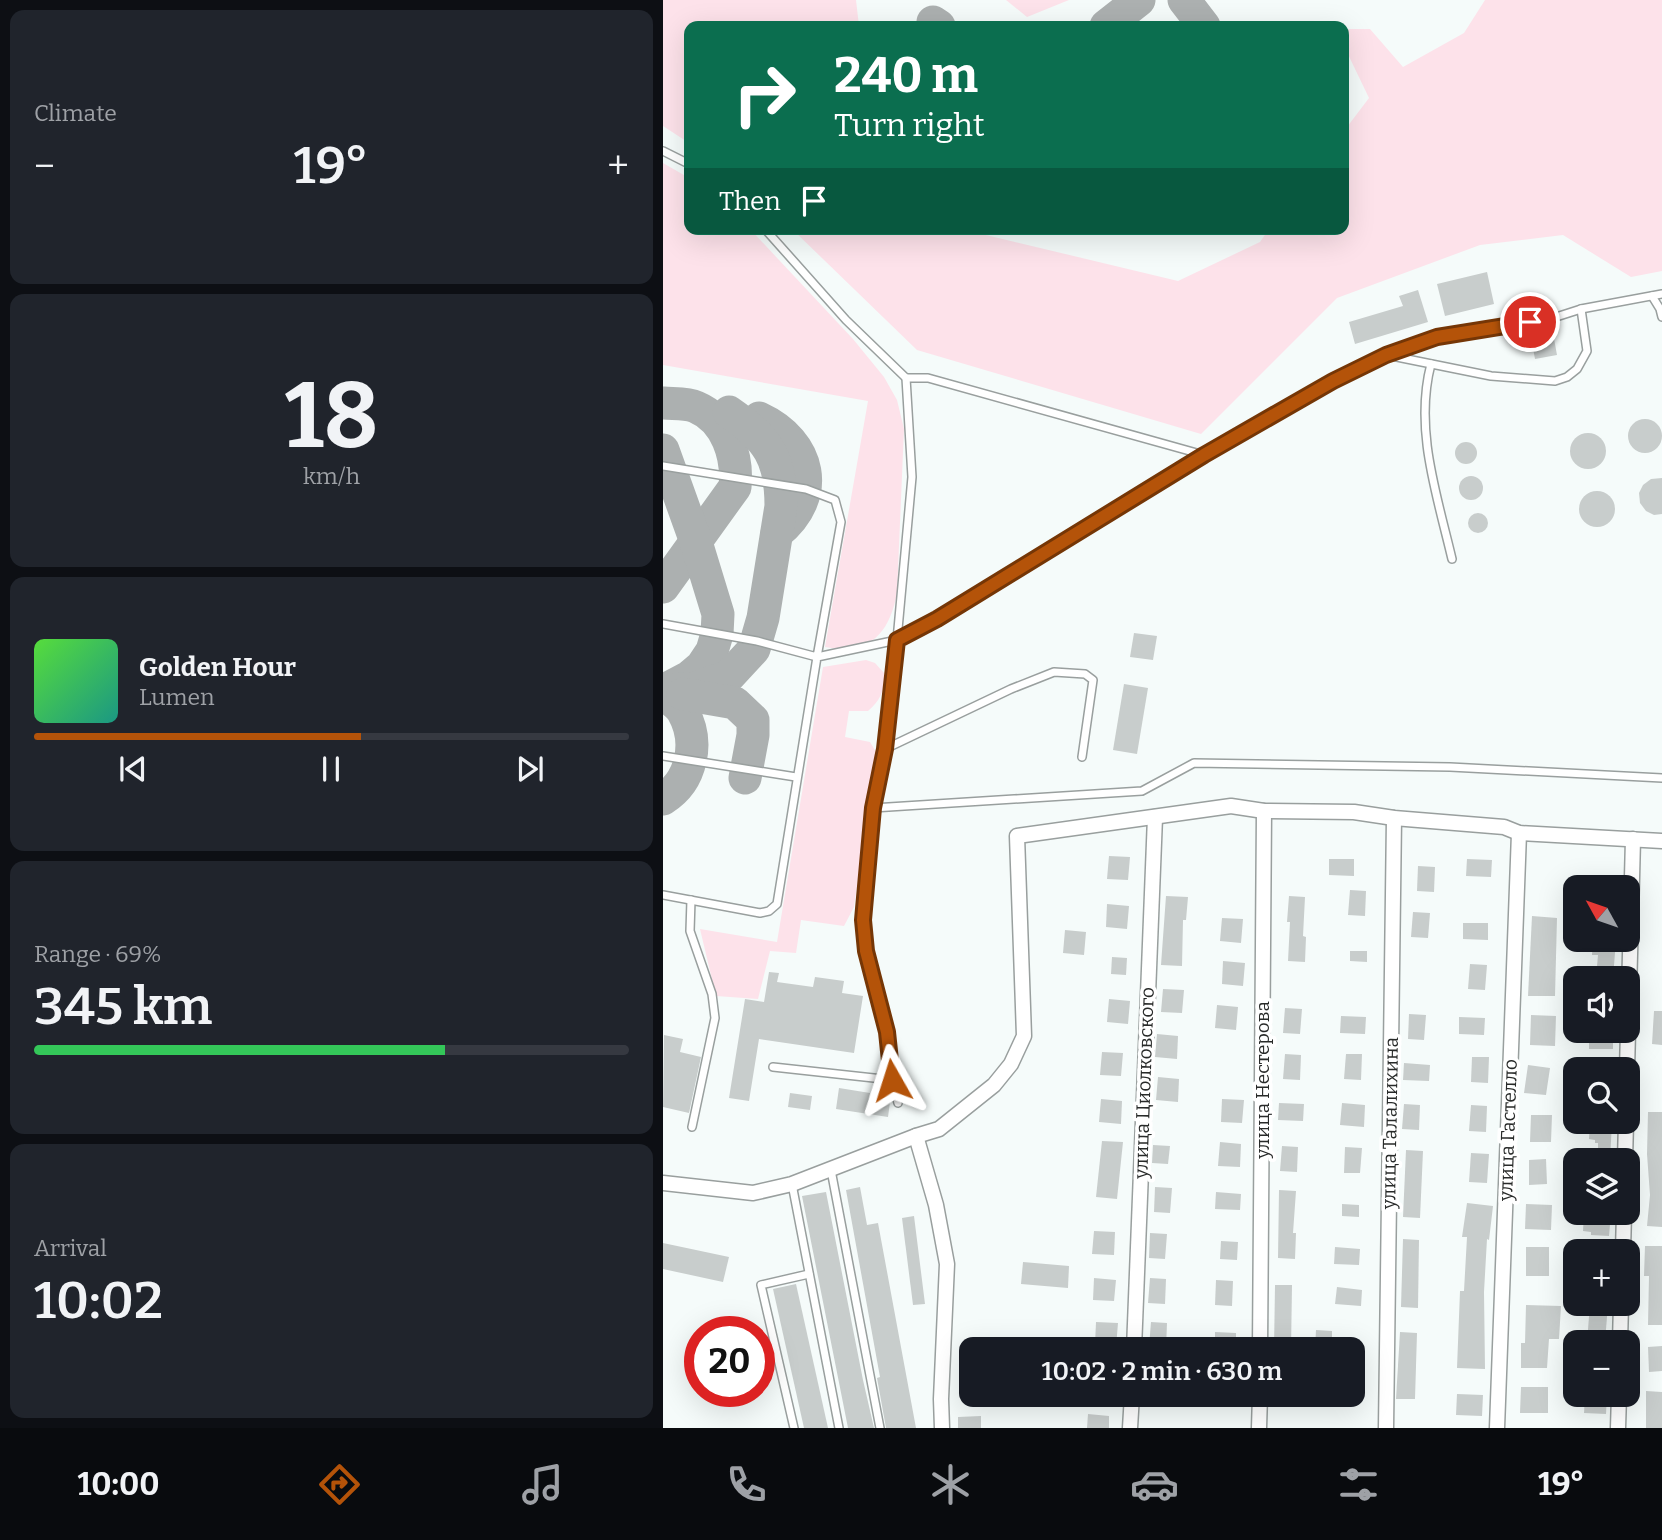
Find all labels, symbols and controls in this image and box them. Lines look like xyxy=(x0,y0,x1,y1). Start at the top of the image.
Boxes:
text: 240 m xyxy=(834,46,978,105)
icon: right xyxy=(719,49,810,140)
text: Climate xyxy=(34,99,117,127)
text: Turn right xyxy=(834,106,985,144)
text: 19° xyxy=(294,134,369,197)
text: − xyxy=(34,143,55,189)
text: + xyxy=(607,143,629,189)
icon: arrive xyxy=(795,182,833,220)
text: Then xyxy=(719,186,781,217)
pin xyxy=(1500,292,1560,352)
icon: arrive xyxy=(1511,303,1549,341)
text: 18 xyxy=(284,362,379,471)
text: km/h xyxy=(303,462,360,490)
text: Golden Hour xyxy=(139,652,296,683)
text: Lumen xyxy=(139,683,215,711)
icon: previous xyxy=(114,750,152,788)
icon: pause xyxy=(312,750,350,788)
icon: next xyxy=(511,750,549,788)
north arrow xyxy=(1563,875,1639,952)
map controls xyxy=(1563,875,1640,1407)
text: Range · 69% xyxy=(34,940,162,968)
button: sound xyxy=(1563,966,1640,1043)
text: 345 km xyxy=(34,975,212,1038)
street label: улица Циолковского xyxy=(1129,987,1159,1180)
street label: улица Нестерова xyxy=(1251,1001,1274,1160)
street label: улица Талалихина xyxy=(1377,1036,1403,1210)
position arrow xyxy=(855,1043,929,1117)
button: search xyxy=(1563,1057,1640,1134)
street label: улица Гастелло xyxy=(1494,1059,1522,1202)
button: layers xyxy=(1563,1148,1640,1225)
text: Arrival xyxy=(34,1234,107,1262)
button: + xyxy=(1563,1239,1640,1316)
text: 10:02 xyxy=(34,1269,163,1332)
speed limit sign: 20 xyxy=(684,1316,775,1407)
button: − xyxy=(1563,1330,1640,1407)
text: 10:02 · 2 min · 630 m xyxy=(1042,1356,1282,1387)
icon: directions xyxy=(315,1460,364,1509)
icon: music xyxy=(518,1460,567,1509)
icon: phone xyxy=(722,1460,771,1509)
icon: climate xyxy=(926,1460,975,1509)
icon: car xyxy=(1130,1460,1179,1509)
icon: filters xyxy=(1334,1460,1383,1509)
text: 10:00 xyxy=(77,1465,160,1503)
text: 19° xyxy=(1538,1465,1585,1503)

